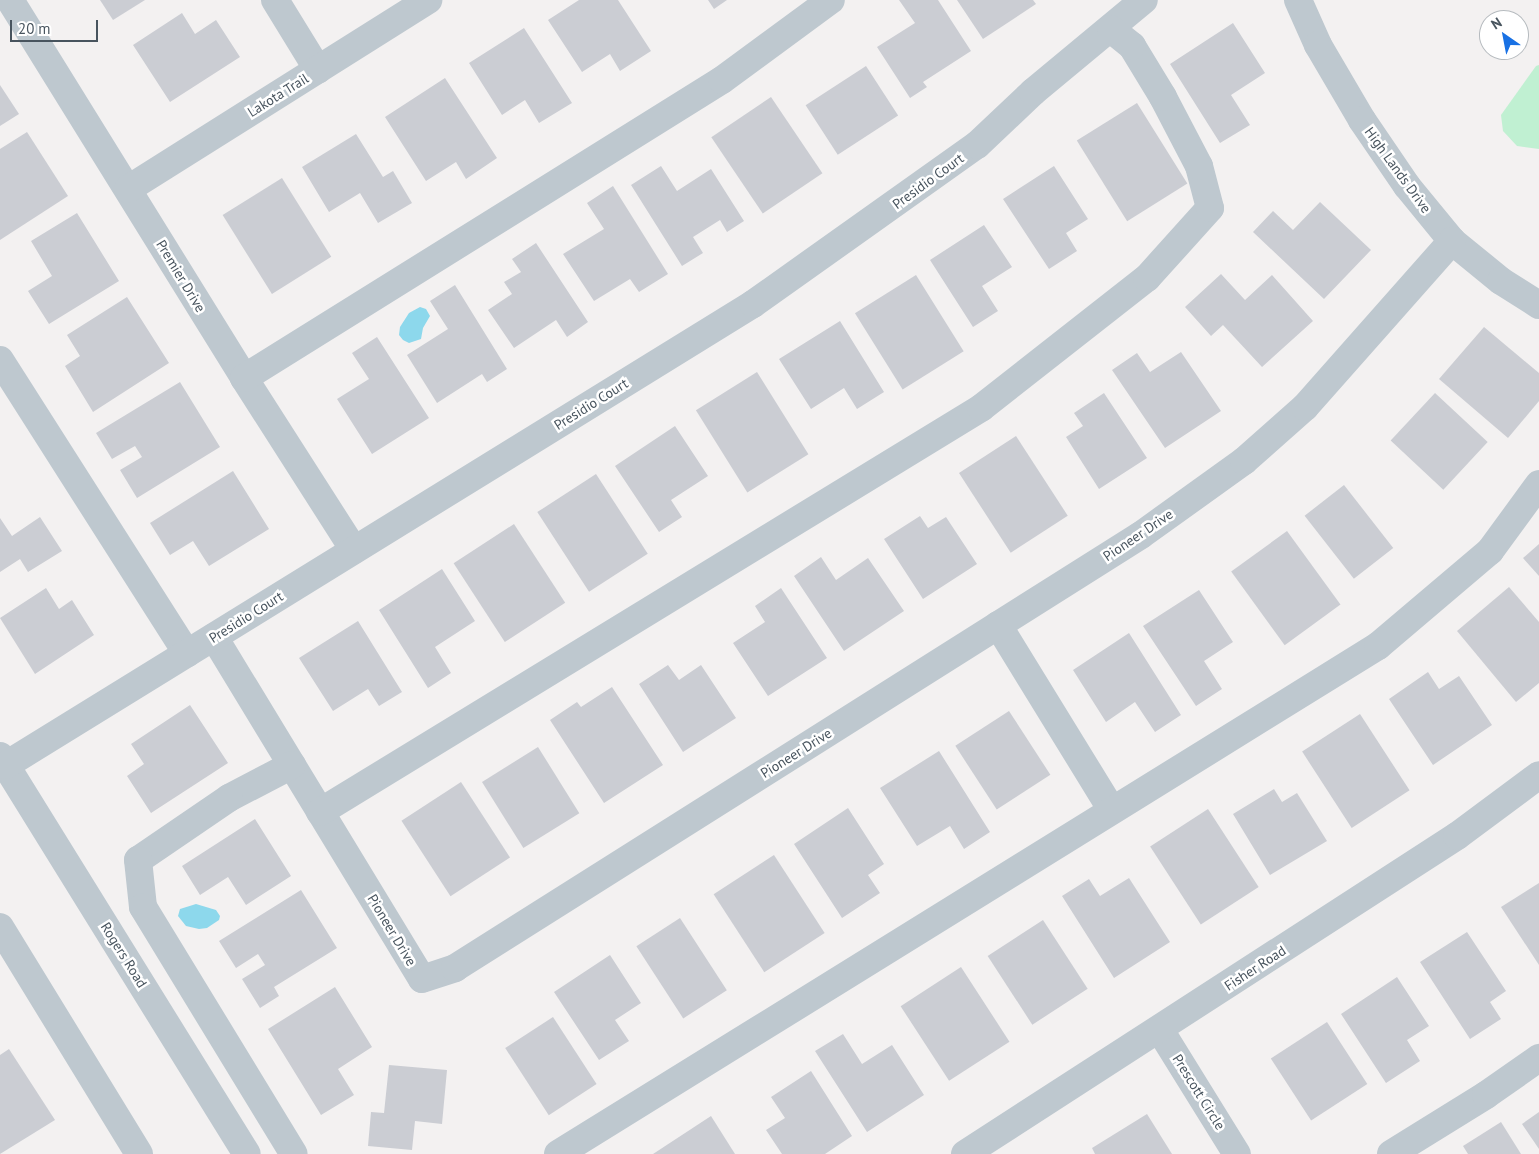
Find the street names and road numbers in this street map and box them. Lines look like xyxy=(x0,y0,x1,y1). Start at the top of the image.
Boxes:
street label: Lakota Trail xyxy=(244,70,312,120)
street label: High Lands Drive xyxy=(1361,124,1435,216)
street label: Presidio Court xyxy=(889,150,967,212)
street label: Premier Drive xyxy=(153,237,209,315)
street label: Presidio Court xyxy=(551,375,631,433)
street label: Pioneer Drive xyxy=(1100,505,1176,565)
street label: Presidio Court xyxy=(206,588,286,646)
street label: Pioneer Drive xyxy=(757,724,835,782)
street label: Pioneer Drive xyxy=(364,891,420,969)
street label: Rogers Road xyxy=(97,919,151,991)
street label: Fisher Road xyxy=(1221,942,1289,994)
street label: Prescott Circle xyxy=(1169,1051,1229,1133)

